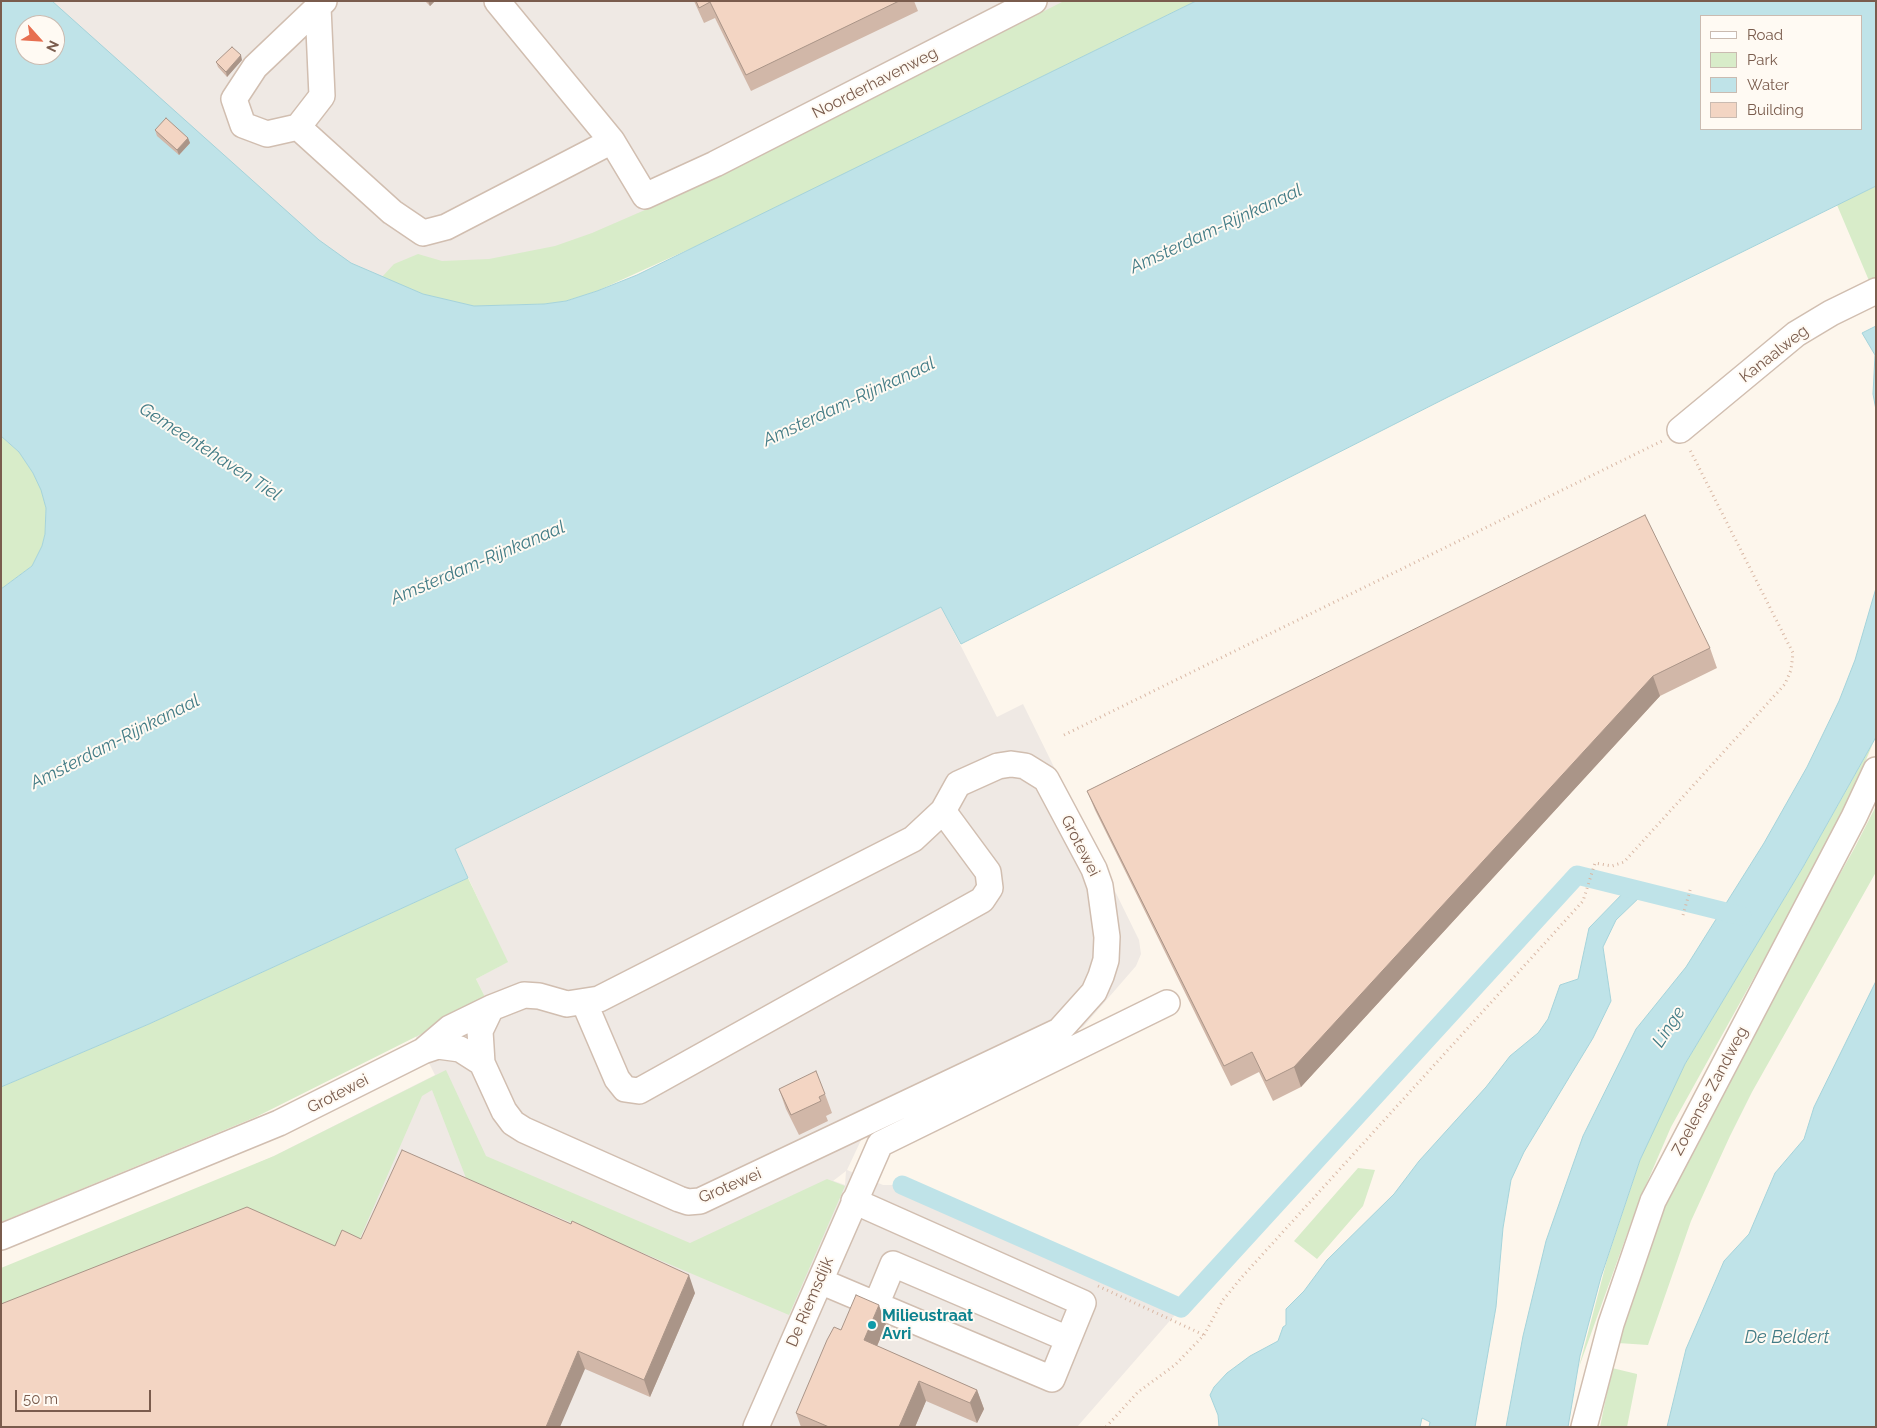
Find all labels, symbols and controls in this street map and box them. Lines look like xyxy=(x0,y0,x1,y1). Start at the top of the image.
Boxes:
north arrow xyxy=(15,15,65,65)
legend xyxy=(1700,15,1862,130)
text: Road xyxy=(1747,26,1783,44)
text: N xyxy=(43,38,62,54)
street label: Noorderhavenweg xyxy=(809,43,941,123)
text: Park xyxy=(1747,51,1778,69)
text: Water xyxy=(1747,76,1789,94)
text: Building xyxy=(1747,101,1804,119)
water label: Amsterdam-Rijnkanaal xyxy=(1126,180,1306,278)
street label: Kanaalweg xyxy=(1736,321,1812,387)
water label: Amsterdam-Rijnkanaal xyxy=(759,353,939,451)
water label: Gemeentehaven Tiel xyxy=(135,398,285,506)
water label: Amsterdam-Rijnkanaal xyxy=(387,516,569,610)
water label: Amsterdam-Rijnkanaal xyxy=(27,690,203,794)
street label: Grotewei xyxy=(1056,812,1104,880)
water label: Linge xyxy=(1648,1003,1690,1051)
street label: Zoelense Zandweg xyxy=(1668,1023,1752,1159)
street label: Grotewei xyxy=(304,1070,372,1118)
street label: Grotewei xyxy=(696,1164,764,1208)
street label: De Riemsdijk xyxy=(782,1254,838,1350)
place label: Milieustraat Avri xyxy=(882,1306,973,1344)
marker: Milieustraat Avri xyxy=(866,1319,878,1331)
water label: De Beldert xyxy=(1745,1327,1829,1349)
scale bar xyxy=(18,1380,154,1412)
text: 50 m xyxy=(23,1390,58,1408)

